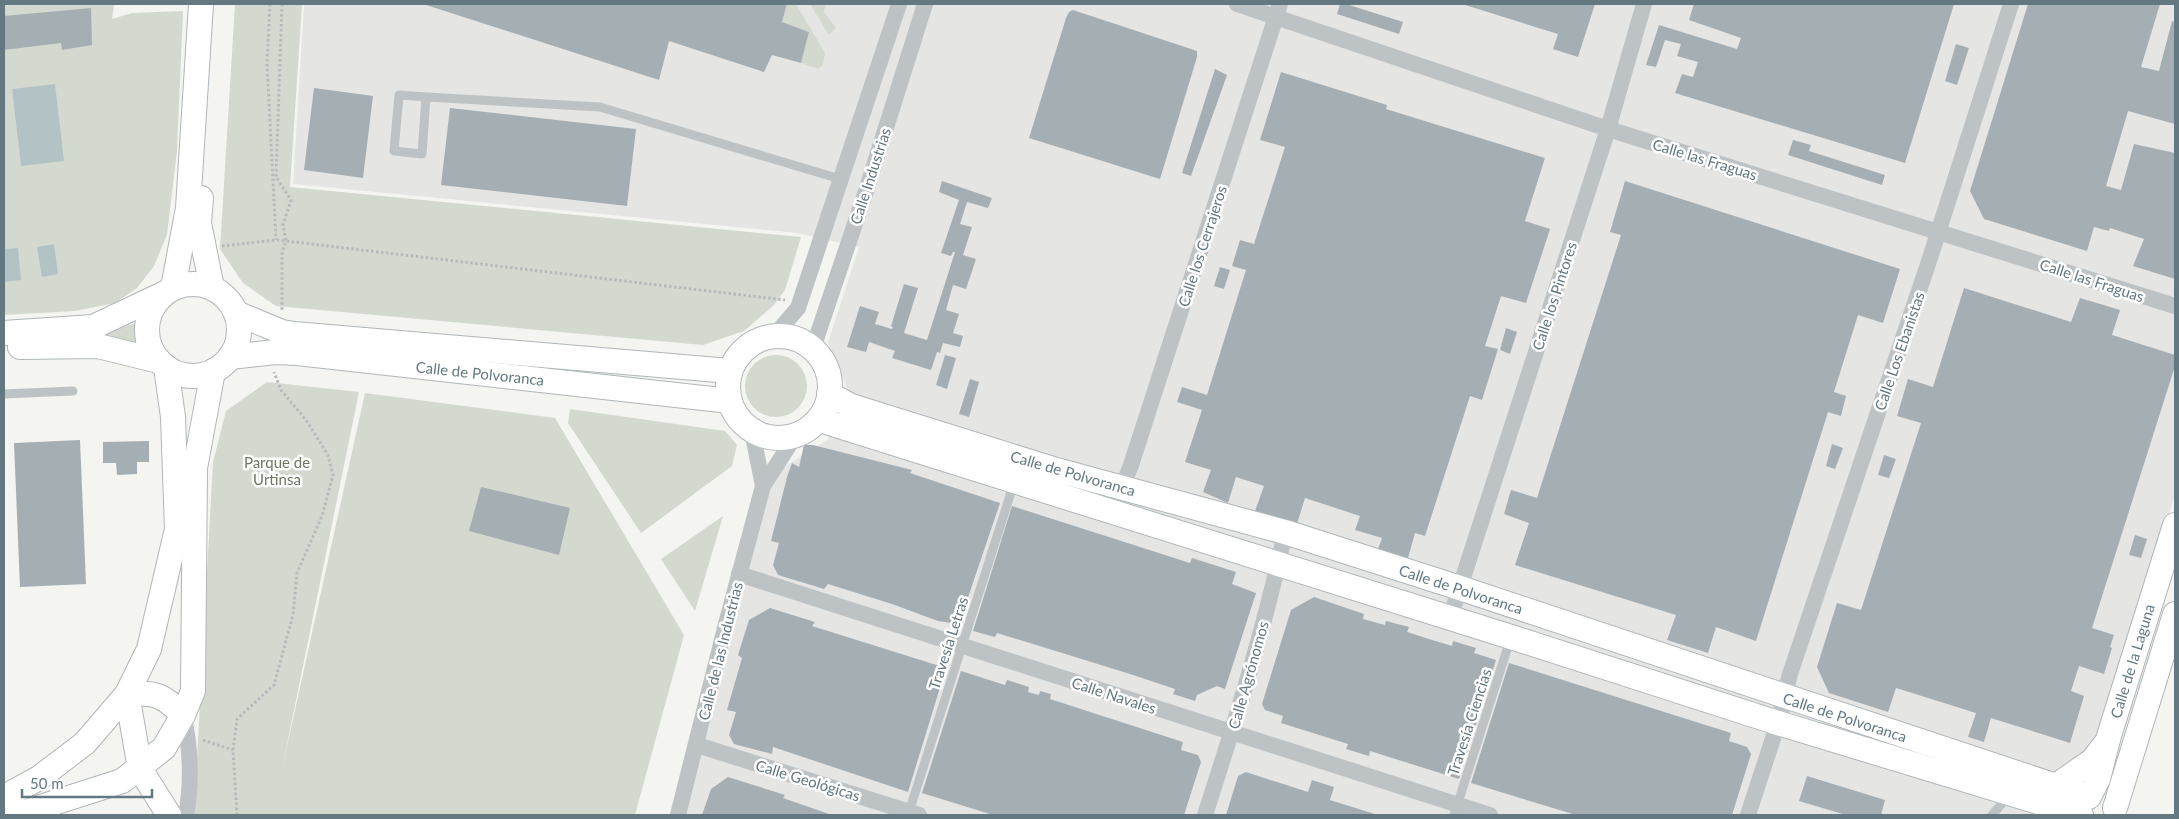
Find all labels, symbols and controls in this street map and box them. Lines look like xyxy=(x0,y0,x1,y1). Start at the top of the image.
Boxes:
street label: Calle Industrias xyxy=(846,125,894,227)
street label: Calle las Fraguas xyxy=(1651,135,1759,183)
street label: Calle los Cerrajeros xyxy=(1174,183,1230,309)
street label: Calle los Pintores xyxy=(1528,240,1580,352)
street label: Calle las Fraguas xyxy=(2038,255,2146,305)
street label: Calle Los Ebanistas xyxy=(1870,289,1928,413)
street label: Calle de Polvoranca xyxy=(415,357,545,389)
street label: Calle de Polvoranca xyxy=(1009,447,1137,499)
park label: Parque de Urtinsa xyxy=(244,453,310,488)
street label: Calle de Polvoranca xyxy=(1397,561,1525,617)
street label: Calle de las Industrias xyxy=(694,580,746,722)
street label: Travesía Letras xyxy=(925,594,971,692)
street label: Calle de la Laguna xyxy=(2106,602,2158,720)
street label: Calle Agrónomos xyxy=(1224,619,1272,731)
street label: Travesía Ciencias xyxy=(1443,666,1495,778)
street label: Calle Navales xyxy=(1069,673,1159,717)
street label: Calle de Polvoranca xyxy=(1781,689,1909,745)
street label: Calle Geológicas xyxy=(754,756,862,804)
scale bar xyxy=(22,766,152,798)
text: 50 m xyxy=(30,774,64,792)

